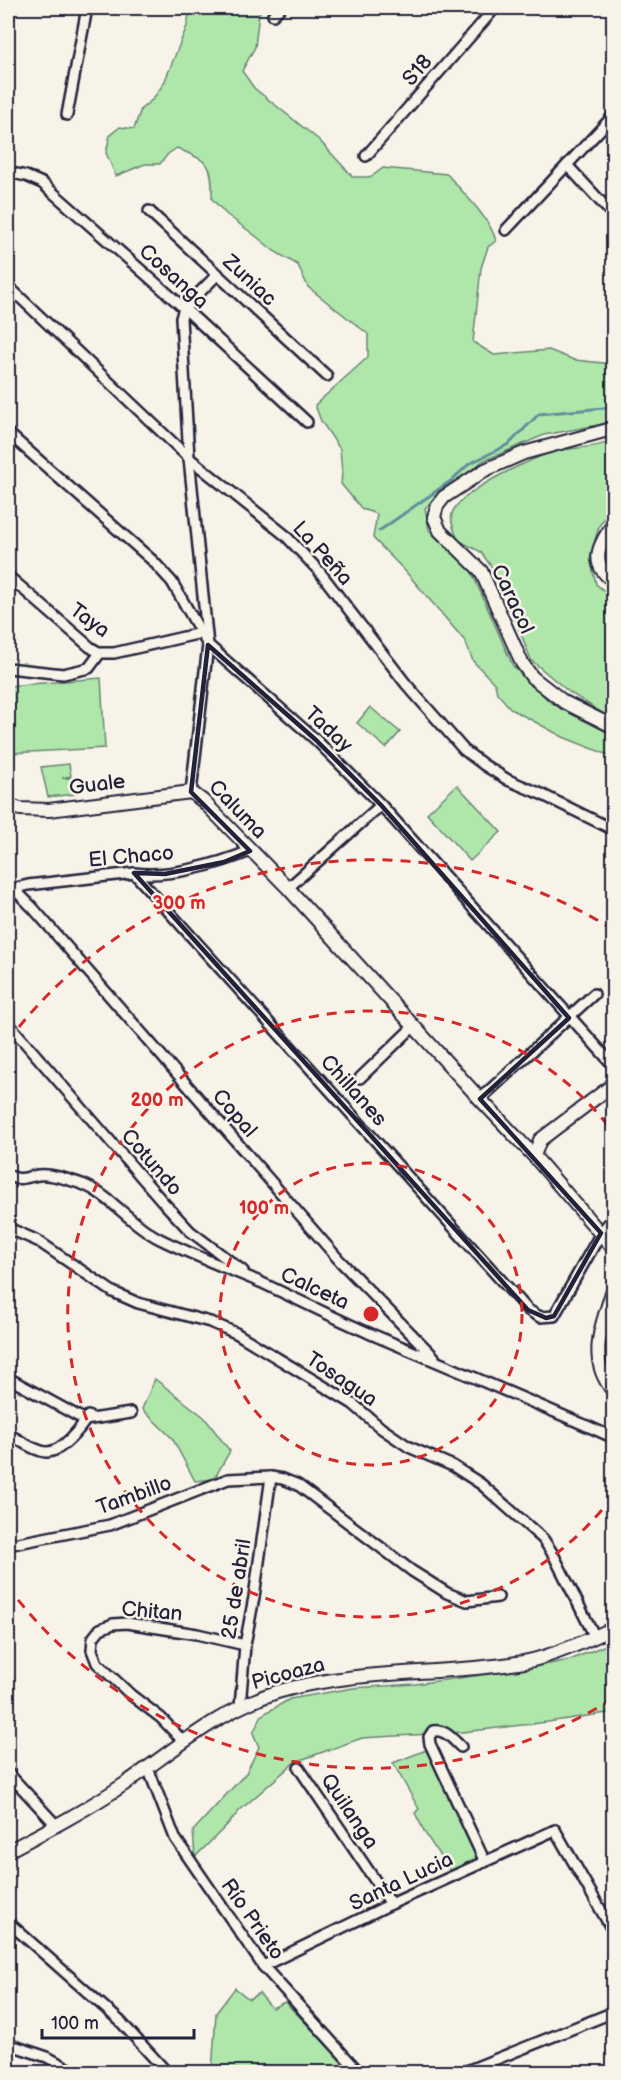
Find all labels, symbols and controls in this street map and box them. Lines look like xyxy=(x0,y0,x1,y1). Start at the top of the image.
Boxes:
street label: S18 xyxy=(397,50,438,91)
street label: Cosanga xyxy=(134,239,214,314)
street label: Zuniac xyxy=(217,249,282,311)
street label: La Peña xyxy=(287,516,358,591)
street label: Caracol xyxy=(486,561,539,638)
street label: Taya xyxy=(65,598,114,643)
street label: Taday xyxy=(300,701,358,758)
street label: Guale xyxy=(68,769,127,800)
street label: Caluma xyxy=(203,775,272,844)
street label: El Chaco xyxy=(87,840,175,873)
text: 300 m xyxy=(152,893,206,914)
street label: Chillanes xyxy=(315,1050,392,1131)
street label: Copal xyxy=(207,1084,262,1143)
text: 200 m xyxy=(130,1090,184,1111)
street label: Cotundo xyxy=(116,1124,187,1201)
text: 100 m xyxy=(239,1198,289,1219)
street label: Calceta xyxy=(277,1262,353,1315)
centre of rings xyxy=(361,1304,381,1324)
street label: Tosagua xyxy=(301,1347,382,1412)
street label: Tambillo xyxy=(93,1470,175,1521)
street label: 25 de abril xyxy=(216,1537,257,1641)
street label: Chitan xyxy=(120,1596,183,1627)
street label: Picoaza xyxy=(249,1652,327,1695)
street label: Quilanga xyxy=(315,1769,384,1854)
street label: Santa Lucia xyxy=(345,1847,457,1916)
street label: Río Prieto xyxy=(216,1874,290,1965)
scale bar xyxy=(42,2002,194,2040)
text: 100 m xyxy=(51,2013,99,2034)

